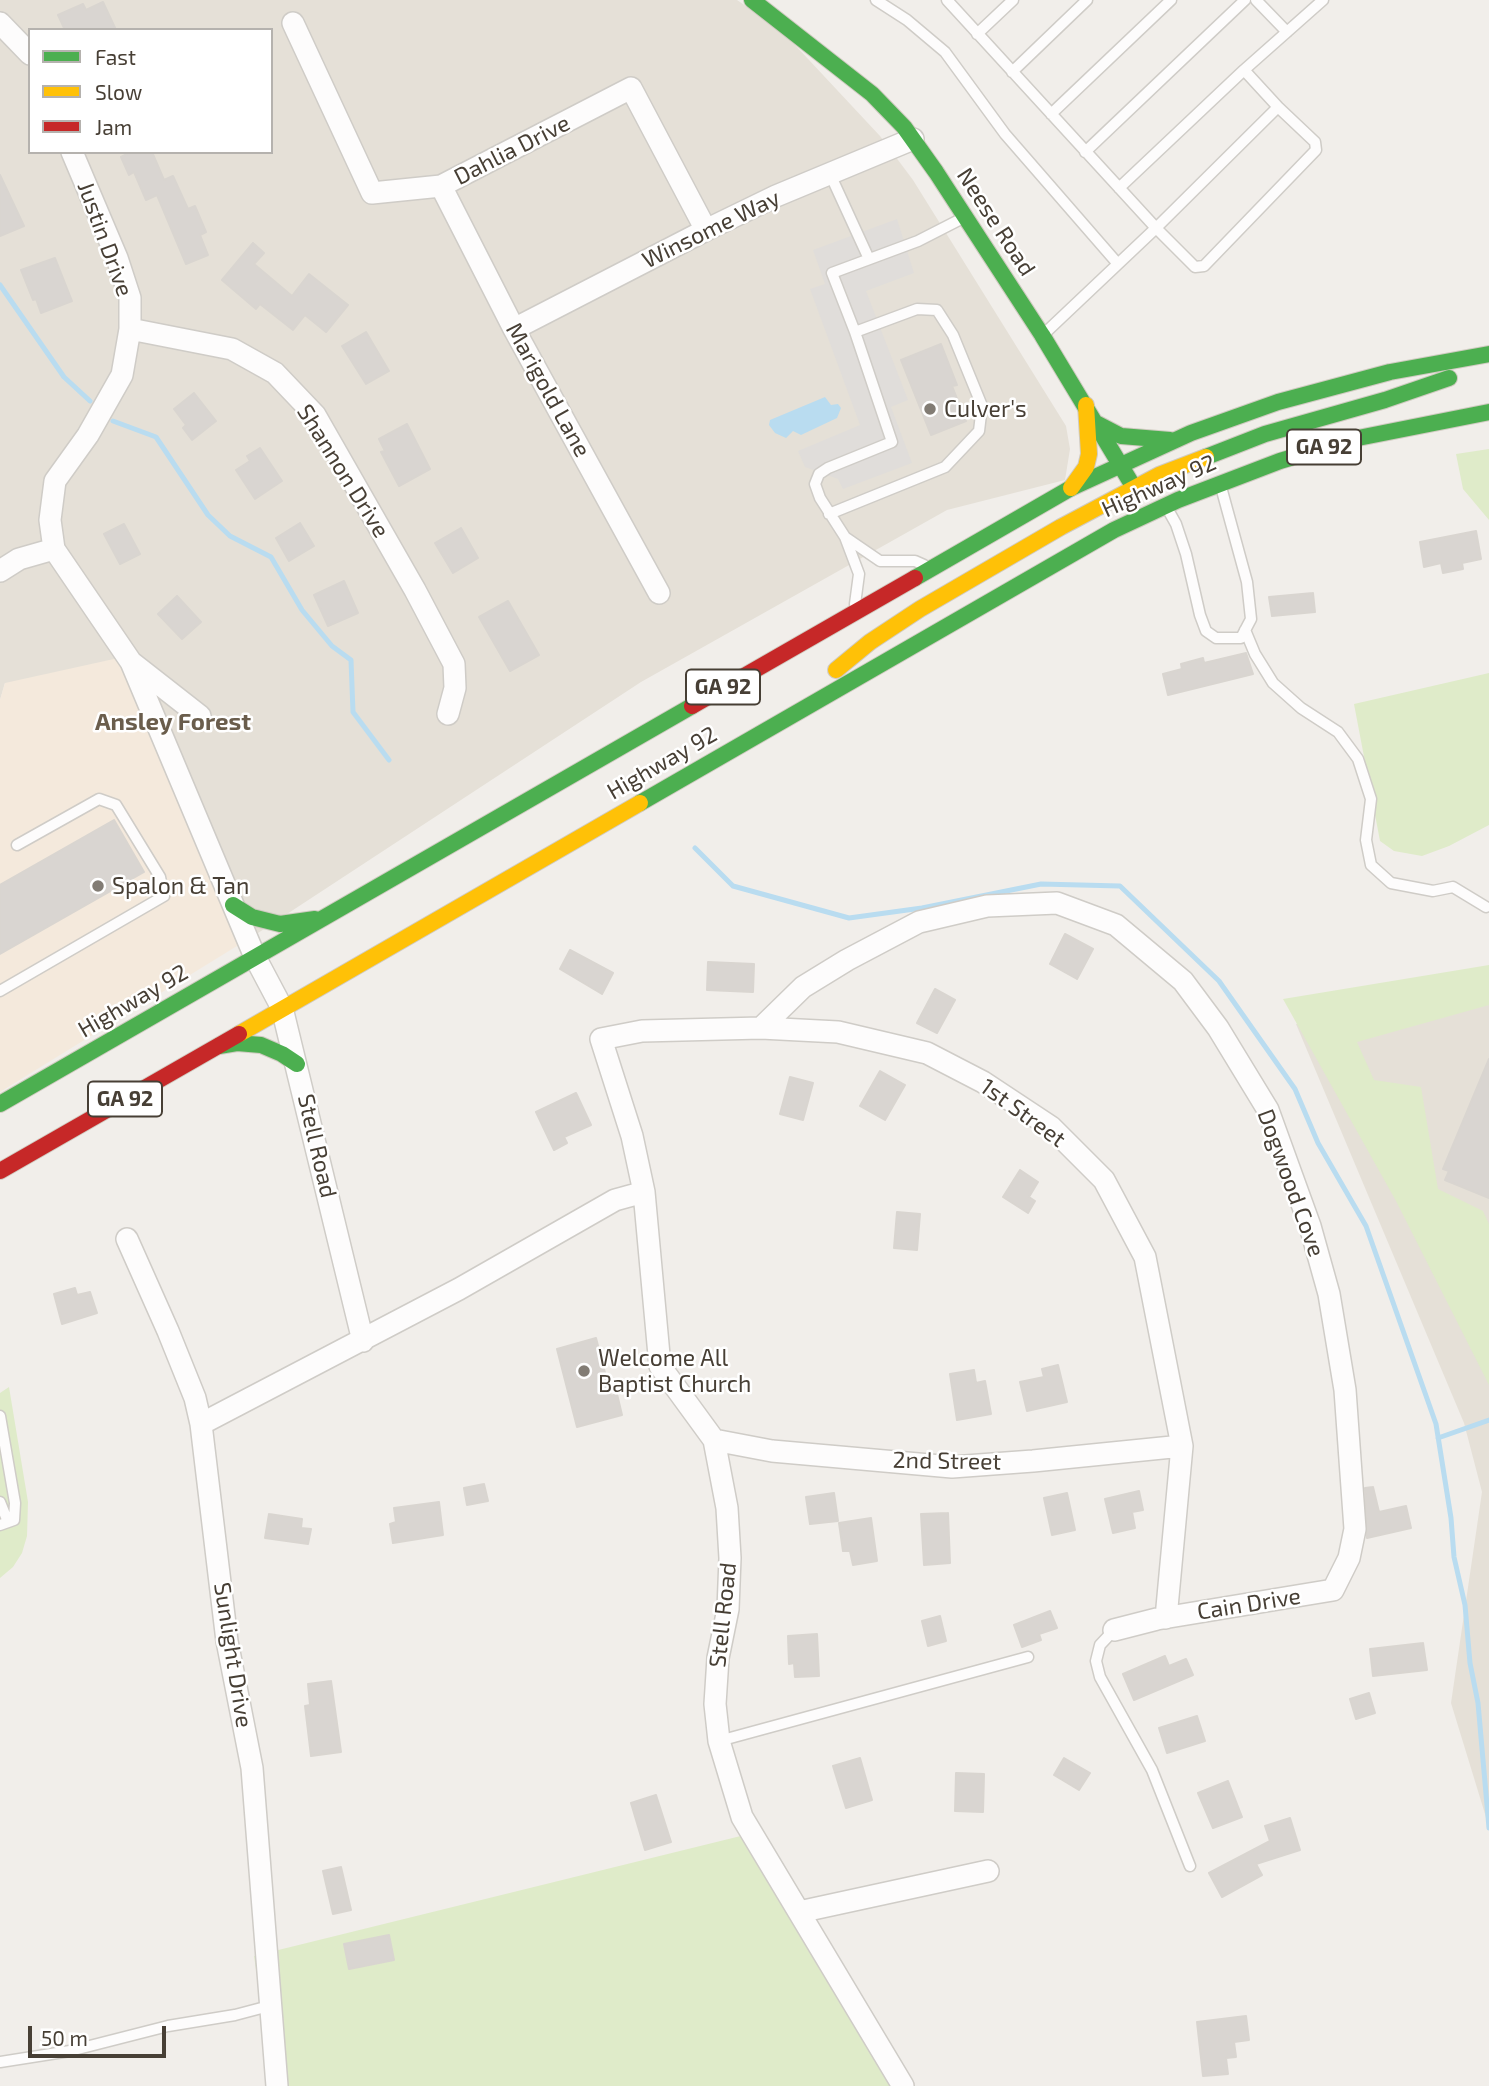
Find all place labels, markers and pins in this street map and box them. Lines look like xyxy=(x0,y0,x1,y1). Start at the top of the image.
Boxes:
place label: Culver's xyxy=(944,395,1027,423)
marker: Culver's xyxy=(922,401,938,417)
place label: Spalon & Tan xyxy=(112,872,249,900)
marker: Spalon & Tan xyxy=(90,878,106,894)
place label: Welcome All Baptist Church xyxy=(598,1344,751,1398)
marker: Welcome All Baptist Church xyxy=(576,1363,592,1379)

